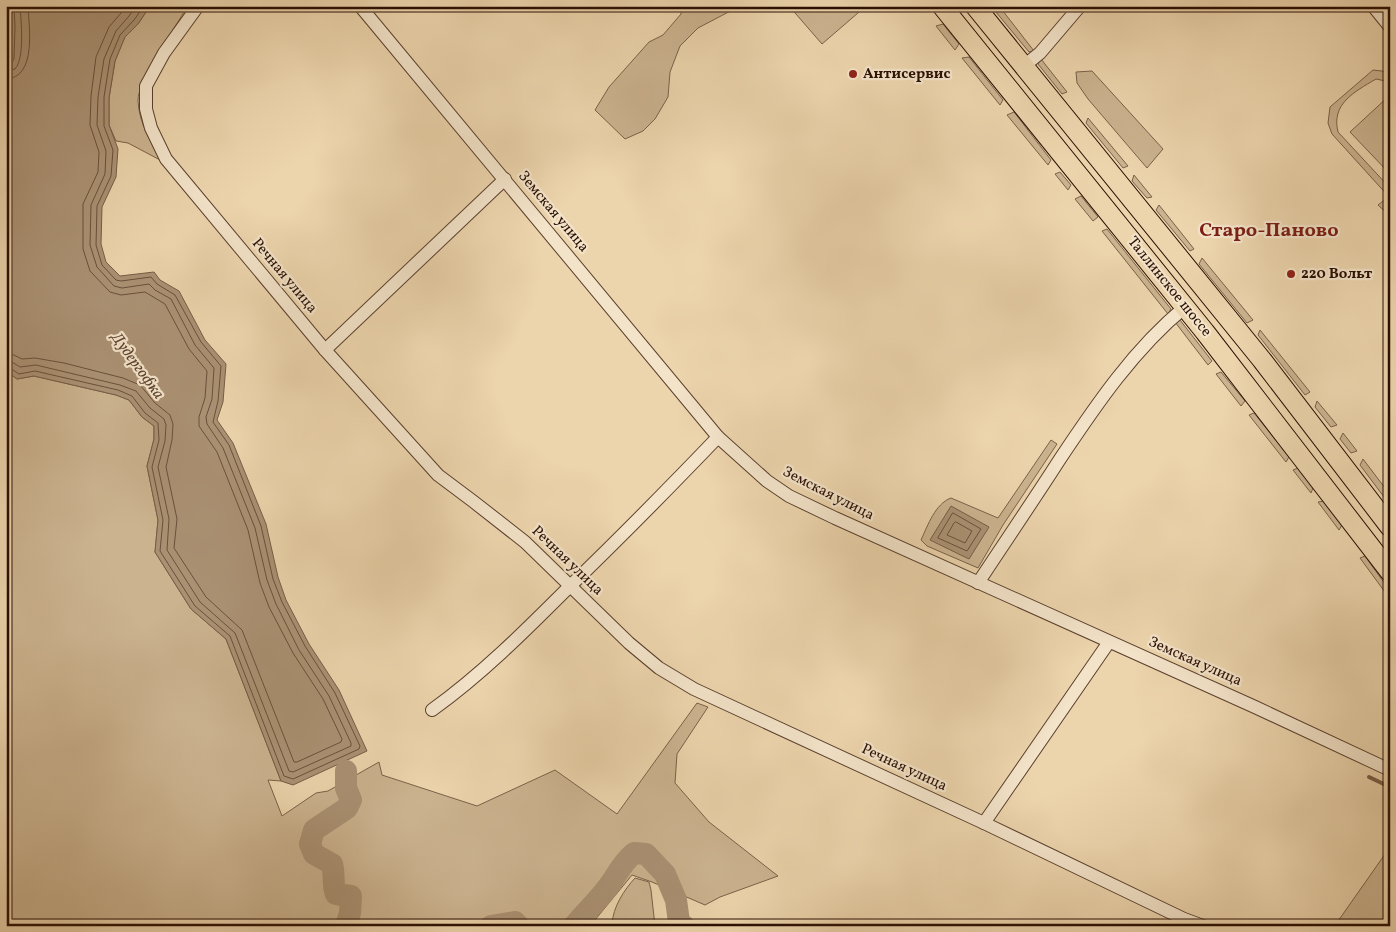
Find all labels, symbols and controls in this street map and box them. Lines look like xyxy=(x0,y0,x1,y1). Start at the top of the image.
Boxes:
place label: Антисервис xyxy=(863,64,950,85)
marker: Антисервис xyxy=(847,68,859,80)
street label: Земская улица xyxy=(513,167,593,257)
district label: Старо-Паново xyxy=(1199,217,1339,245)
street label: Таллинское шоссе xyxy=(1122,232,1216,342)
street label: Речная улица xyxy=(246,234,322,318)
place label: 220 Вольт xyxy=(1301,264,1373,285)
marker: 220 Вольт xyxy=(1285,268,1297,280)
water label: Дудергофка xyxy=(105,327,169,404)
street label: Земская улица xyxy=(779,462,877,526)
street label: Речная улица xyxy=(527,521,607,601)
street label: Земская улица xyxy=(1145,632,1245,692)
street label: Речная улица xyxy=(858,739,950,797)

